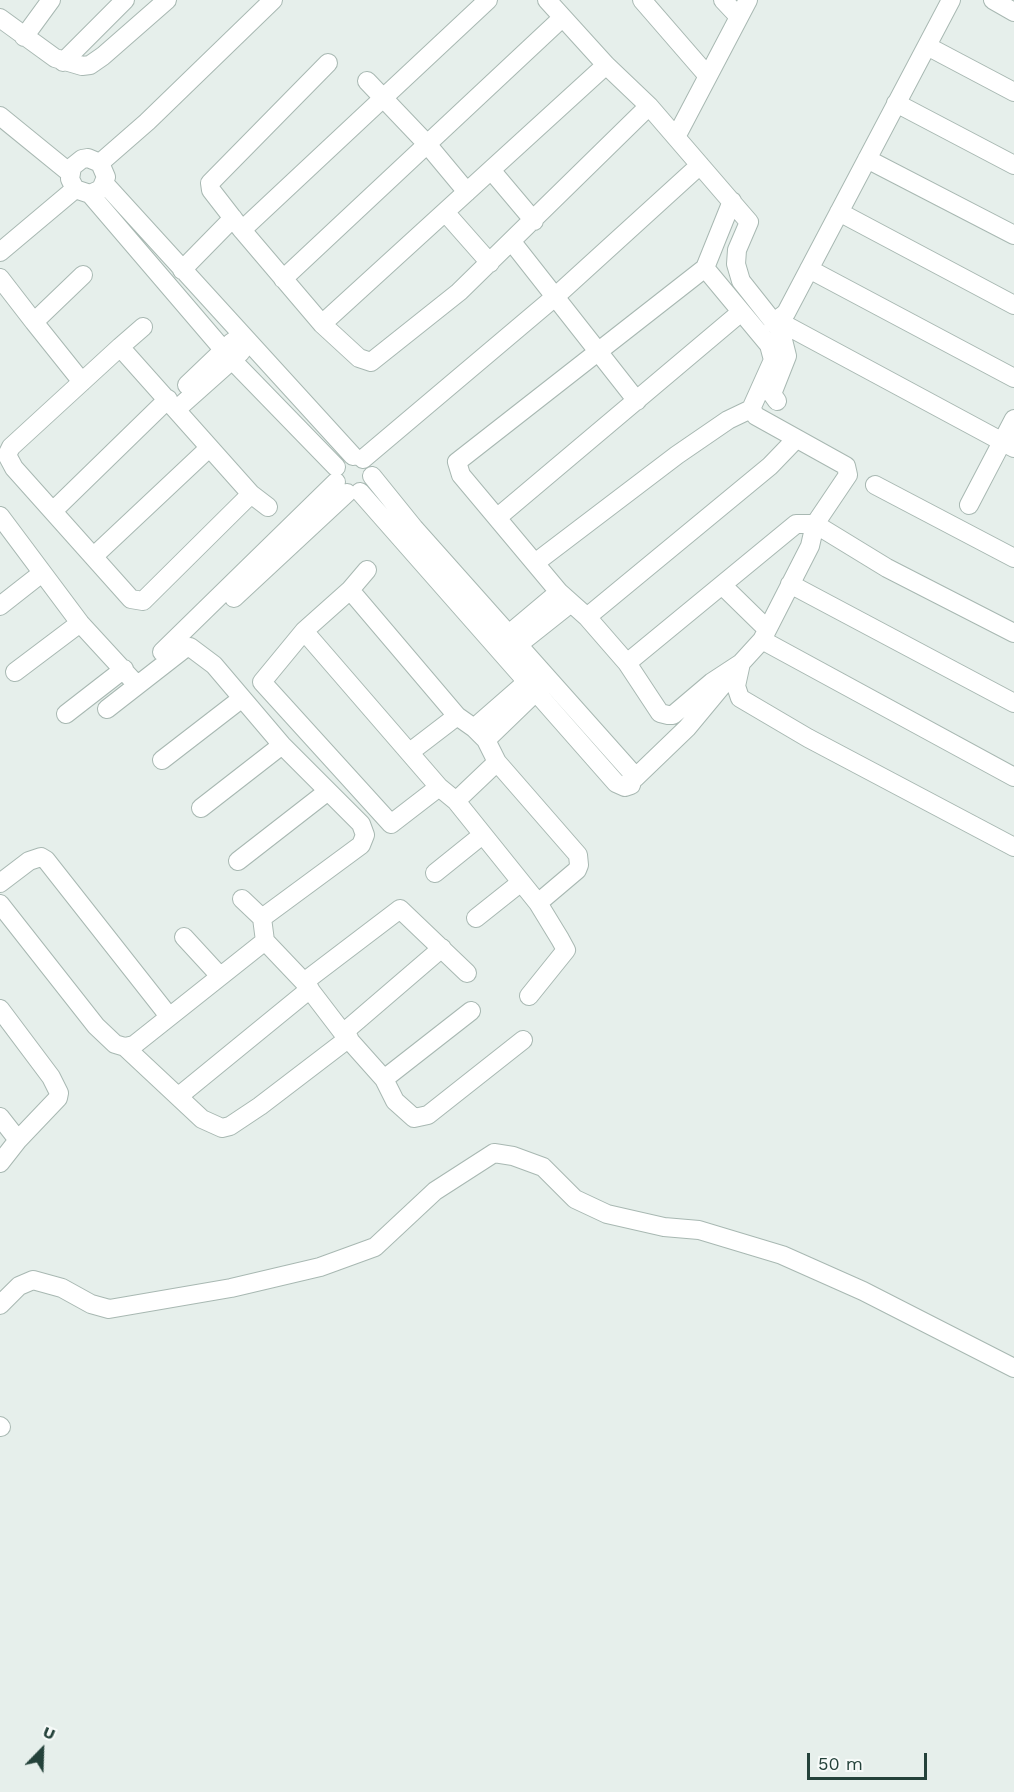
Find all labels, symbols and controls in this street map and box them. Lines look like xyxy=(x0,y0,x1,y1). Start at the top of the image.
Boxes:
north arrow xyxy=(12,1720,72,1780)
text: U xyxy=(40,1722,58,1744)
scale bar xyxy=(810,1741,930,1779)
text: 50 m xyxy=(818,1753,863,1774)

